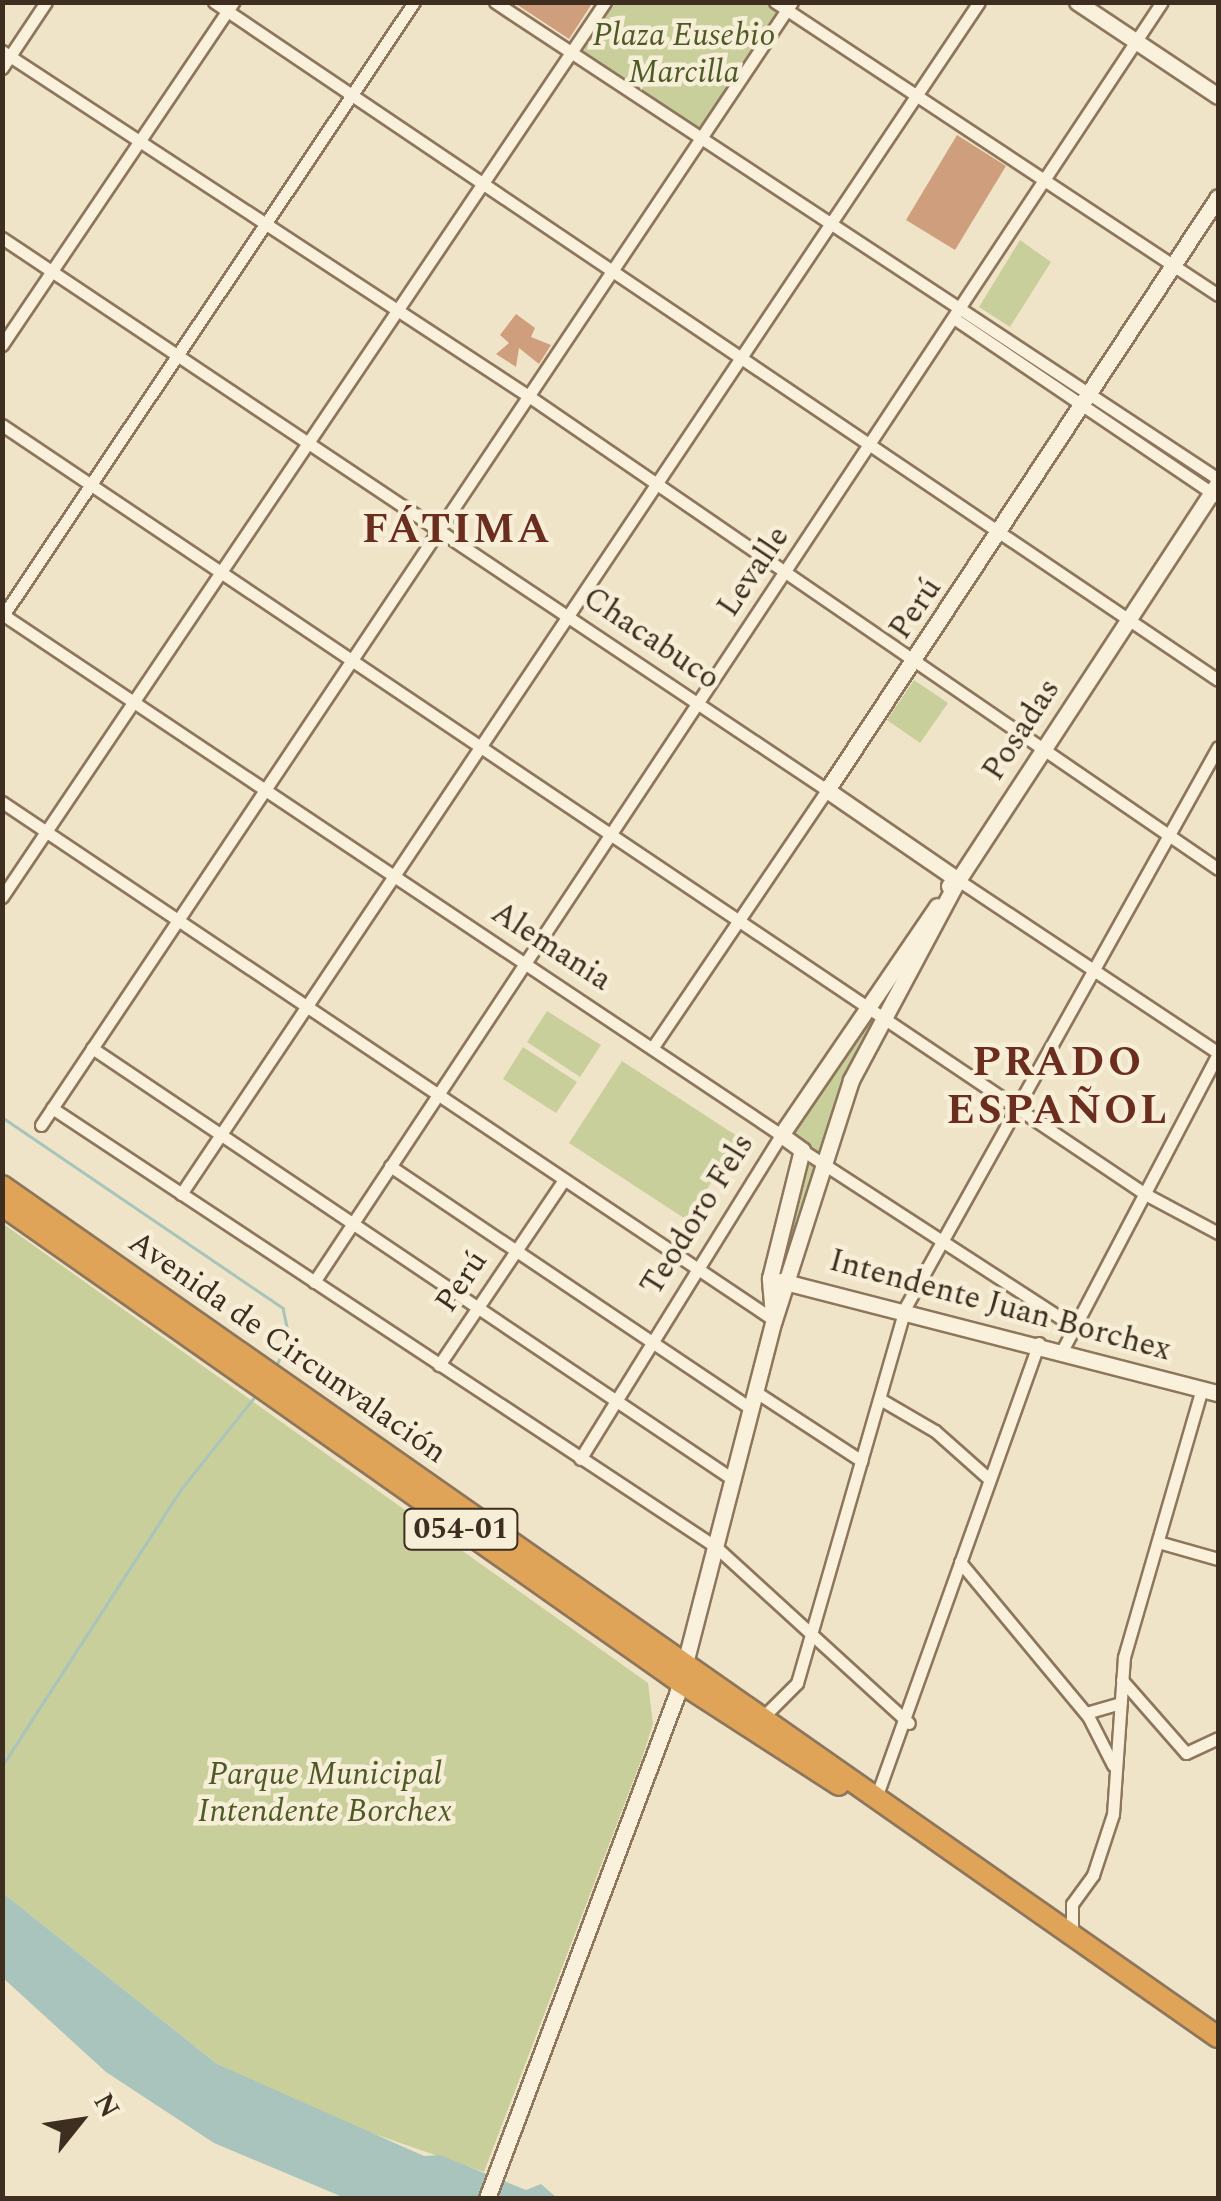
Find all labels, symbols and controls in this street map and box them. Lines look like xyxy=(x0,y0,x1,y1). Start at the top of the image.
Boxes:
park label: Plaza Eusebio Marcilla xyxy=(592,18,776,93)
district label: FÁTIMA xyxy=(362,505,552,555)
street label: Levalle xyxy=(710,519,798,625)
street label: Perú xyxy=(882,571,950,647)
street label: Chacabuco xyxy=(575,579,727,699)
street label: Posadas xyxy=(975,672,1069,788)
street label: Alemania xyxy=(484,894,618,1000)
district label: PRADO ESPAÑOL xyxy=(947,1038,1169,1136)
street label: Teodoro Fels xyxy=(633,1127,763,1303)
street label: Avenida de Circunvalación xyxy=(120,1223,454,1473)
street label: Intendente Juan Borchex xyxy=(825,1242,1175,1370)
street label: Perú xyxy=(428,1244,496,1320)
road number: 054-01 xyxy=(401,1504,521,1554)
park label: Parque Municipal Intendente Borchex xyxy=(198,1757,452,1832)
north arrow xyxy=(30,2071,130,2171)
text: N xyxy=(82,2085,131,2126)

